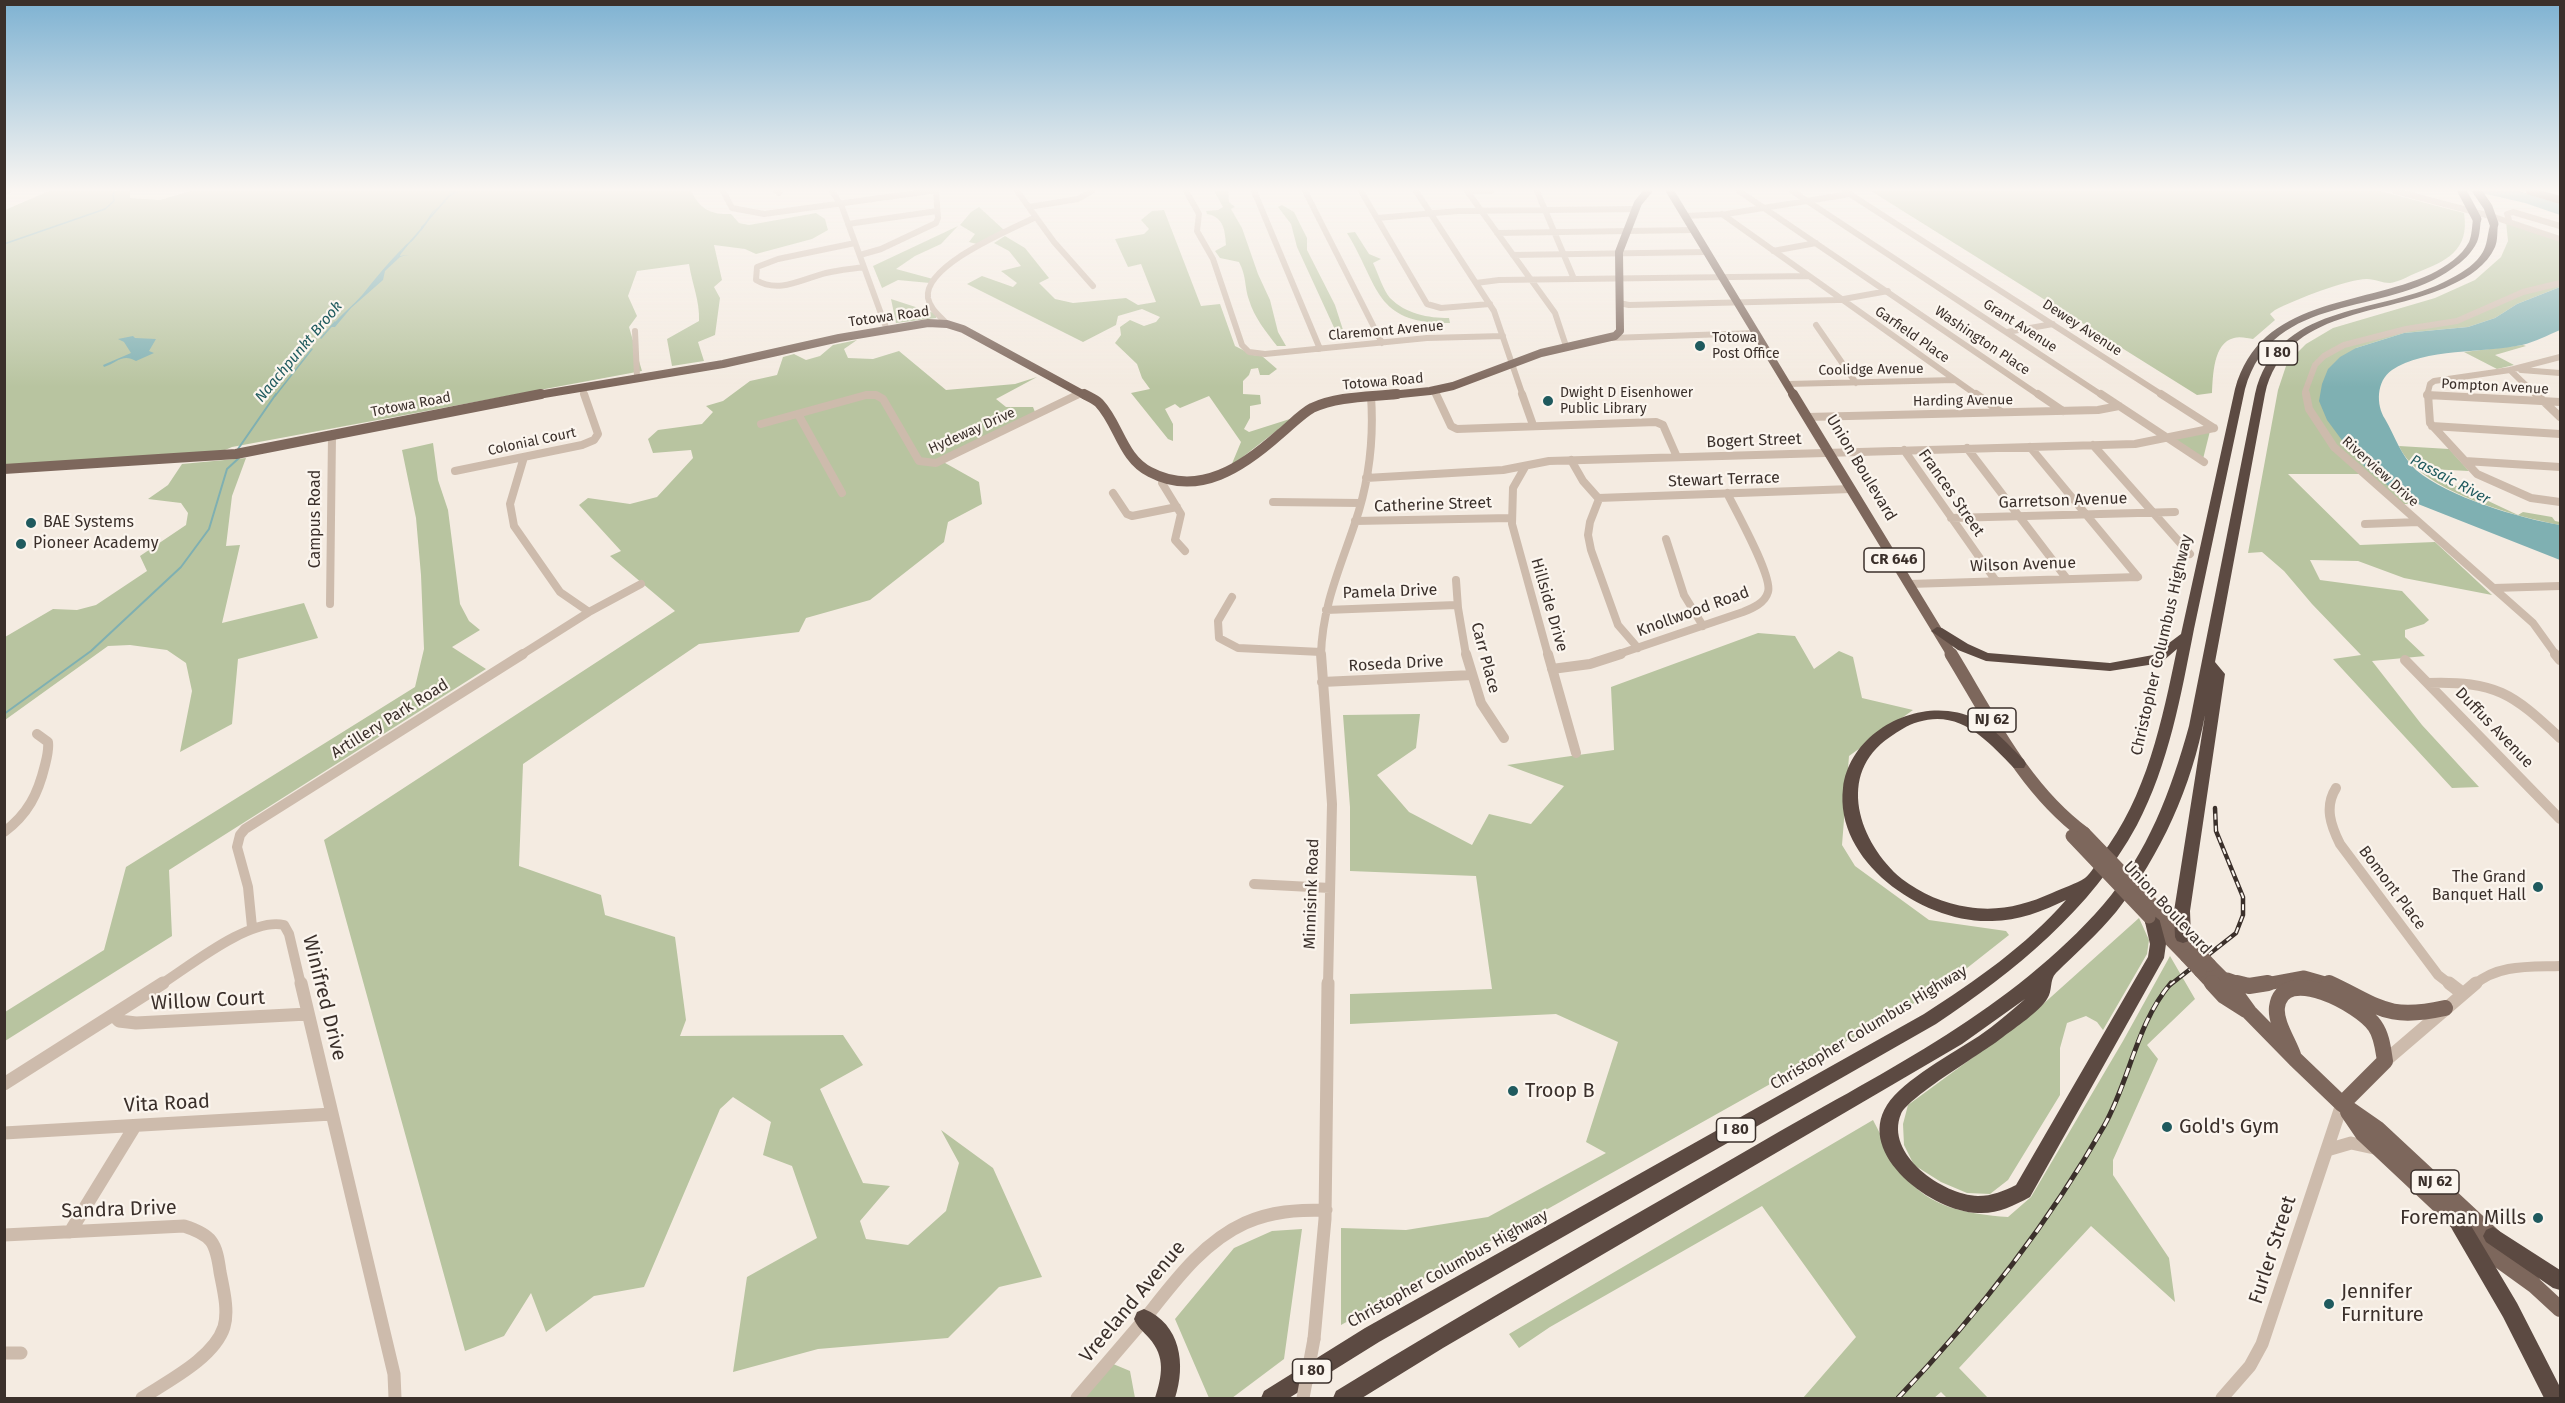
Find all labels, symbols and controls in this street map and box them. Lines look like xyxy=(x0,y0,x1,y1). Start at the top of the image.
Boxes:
street label: Grant Avenue xyxy=(1980,296,2060,356)
street label: Dewey Avenue xyxy=(2039,296,2125,360)
water label: Naachpunkt Brook xyxy=(252,298,346,406)
street label: Totowa Road xyxy=(848,303,930,331)
street label: Garfield Place xyxy=(1871,303,1953,367)
street label: Washington Place xyxy=(1931,303,2033,379)
street label: Claremont Avenue xyxy=(1328,318,1444,344)
place label: Totowa Post Office xyxy=(1712,330,1780,362)
marker: Totowa Post Office xyxy=(1693,339,1707,353)
road number: I 80 xyxy=(2258,341,2298,365)
street label: Coolidge Avenue xyxy=(1818,361,1924,379)
street label: Totowa Road xyxy=(1342,370,1424,394)
street label: Pompton Avenue xyxy=(2441,376,2549,398)
place label: Dwight D Eisenhower Public Library xyxy=(1560,385,1693,418)
street label: Totowa Road xyxy=(370,389,452,421)
street label: Harding Avenue xyxy=(1913,392,2013,410)
marker: Dwight D Eisenhower Public Library xyxy=(1541,394,1555,408)
street label: Hydeway Drive xyxy=(926,404,1018,458)
street label: Union Boulevard xyxy=(1822,411,1900,525)
street label: Colonial Court xyxy=(486,424,578,460)
street label: Bogert Street xyxy=(1706,430,1802,452)
street label: Riverview Drive xyxy=(2338,433,2422,511)
street label: Frances Street xyxy=(1914,446,1988,540)
water label: Passaic River xyxy=(2407,451,2493,509)
street label: Stewart Terrace xyxy=(1668,468,1780,492)
street label: Campus Road xyxy=(306,470,326,568)
street label: Garretson Avenue xyxy=(1998,489,2128,513)
street label: Catherine Street xyxy=(1374,493,1492,517)
place label: BAE Systems xyxy=(43,513,134,533)
marker: BAE Systems xyxy=(24,516,38,530)
street label: Christopher Columbus Highway xyxy=(2127,533,2197,757)
place label: Pioneer Academy xyxy=(33,534,159,554)
marker: Pioneer Academy xyxy=(14,537,28,551)
road number: CR 646 xyxy=(1864,548,1924,572)
street label: Wilson Avenue xyxy=(1970,554,2076,576)
street label: Hillside Drive xyxy=(1526,556,1572,654)
street label: Pamela Drive xyxy=(1342,581,1438,603)
street label: Knollwood Road xyxy=(1634,583,1752,641)
street label: Carr Place xyxy=(1466,620,1504,696)
street label: Roseda Drive xyxy=(1348,652,1444,676)
street label: Artillery Park Road xyxy=(328,675,452,763)
street label: Duffus Avenue xyxy=(2451,684,2537,772)
road number: NJ 62 xyxy=(1968,708,2016,732)
street label: Minnisink Road xyxy=(1300,838,1324,950)
street label: Bomont Place xyxy=(2354,842,2430,934)
street label: Union Boulevard xyxy=(2119,857,2215,959)
place label: The Grand Banquet Hall xyxy=(2432,868,2526,906)
marker: The Grand Banquet Hall xyxy=(2531,880,2545,894)
street label: Winifred Drive xyxy=(297,933,351,1063)
street label: Christopher Columbus Highway xyxy=(1767,962,1971,1094)
street label: Willow Court xyxy=(150,986,266,1016)
place label: Troop B xyxy=(1525,1079,1595,1103)
marker: Troop B xyxy=(1506,1084,1520,1098)
street label: Vita Road xyxy=(123,1090,211,1118)
place label: Gold's Gym xyxy=(2179,1115,2279,1139)
road number: I 80 xyxy=(1716,1118,1756,1142)
marker: Gold's Gym xyxy=(2160,1120,2174,1134)
road number: NJ 62 xyxy=(2411,1170,2459,1194)
street label: Furler Street xyxy=(2244,1193,2302,1307)
street label: Sandra Drive xyxy=(61,1196,177,1224)
street label: Christopher Columbus Highway xyxy=(1344,1206,1552,1332)
place label: Foreman Mills xyxy=(2400,1206,2526,1230)
marker: Foreman Mills xyxy=(2531,1211,2545,1225)
street label: Vreeland Avenue xyxy=(1075,1236,1191,1368)
place label: Jennifer Furniture xyxy=(2341,1280,2424,1327)
marker: Jennifer Furniture xyxy=(2322,1297,2336,1311)
road number: I 80 xyxy=(1292,1359,1332,1383)

